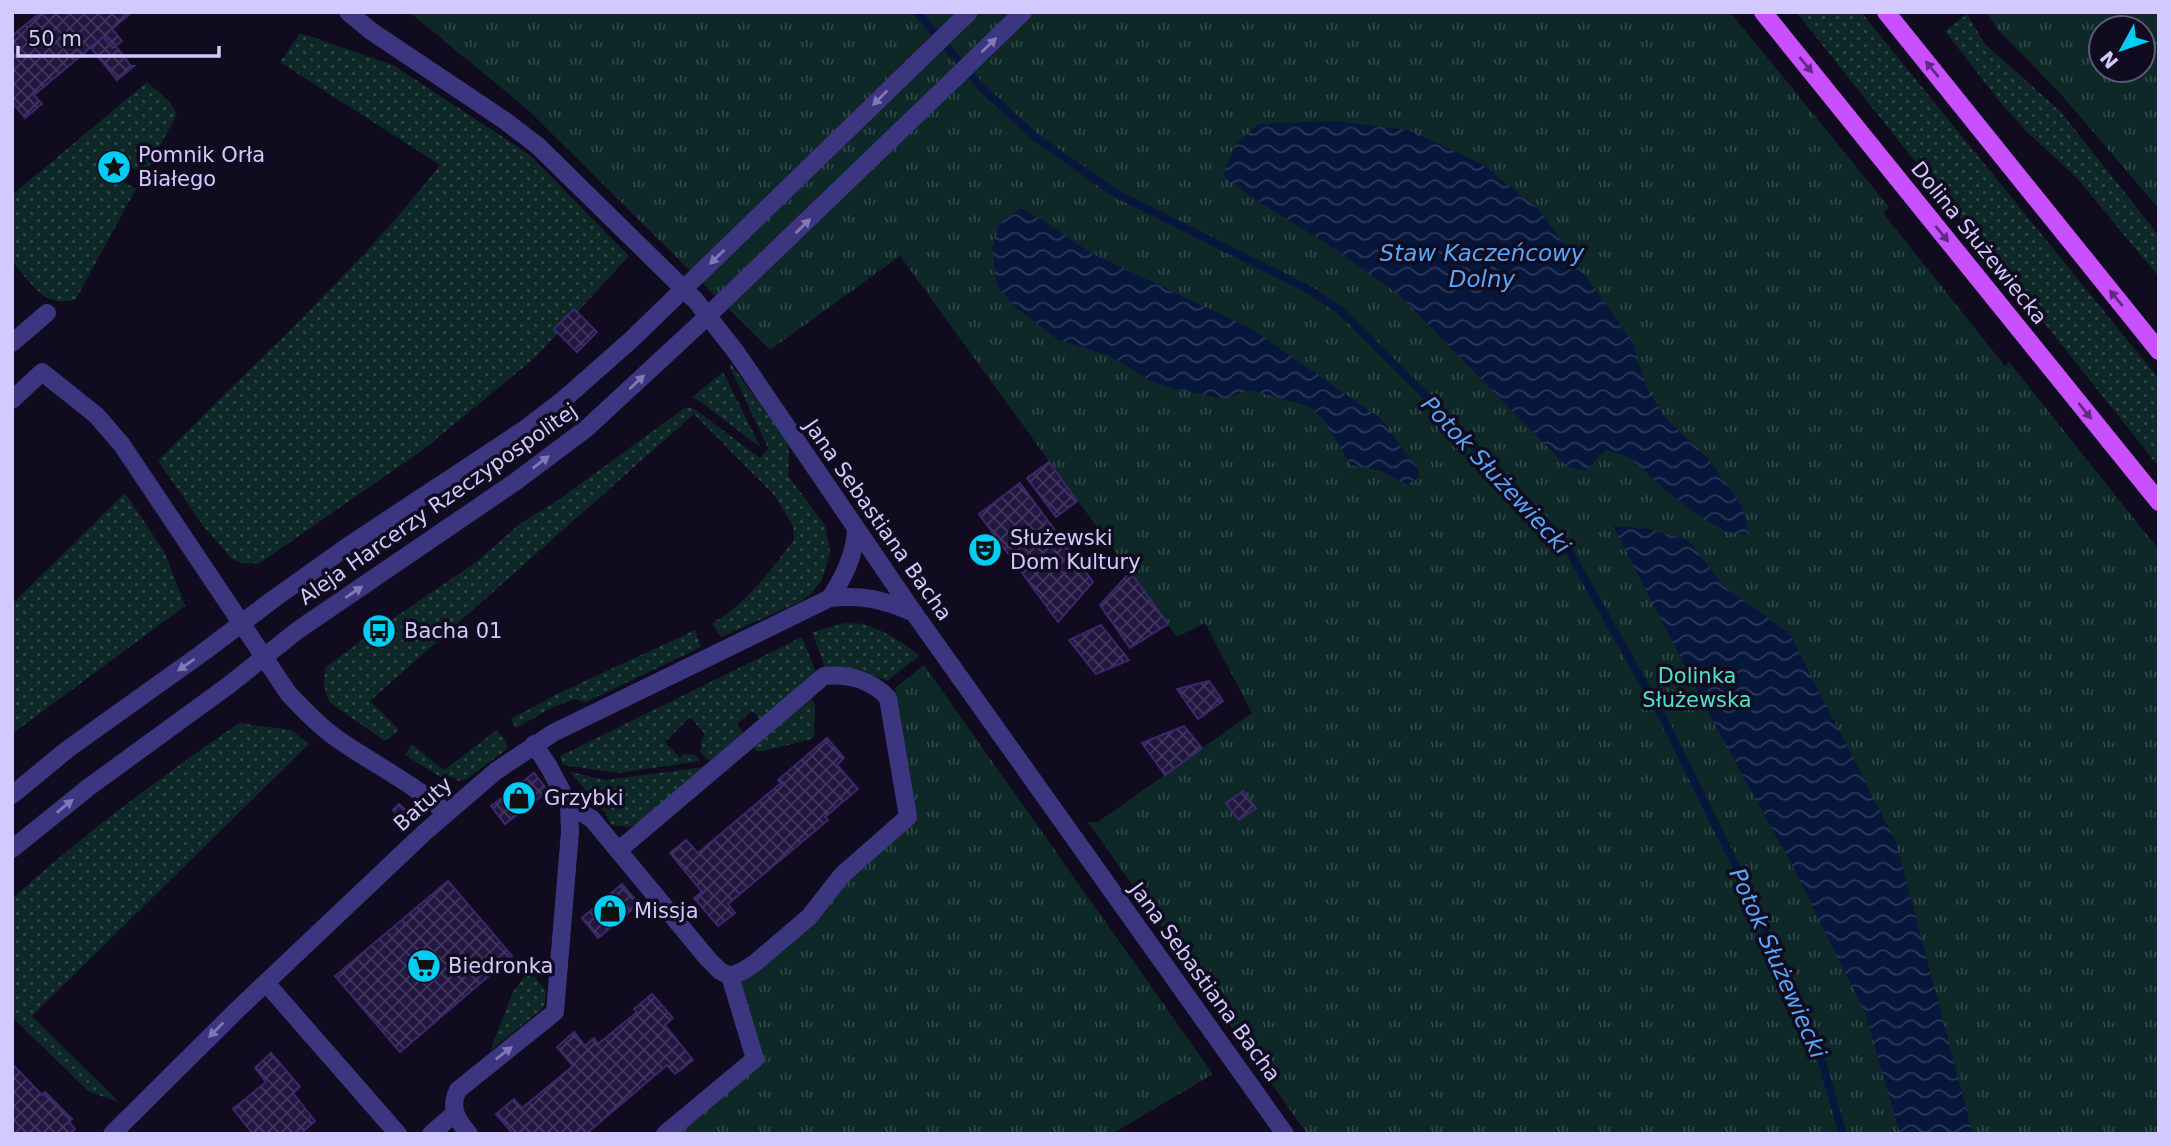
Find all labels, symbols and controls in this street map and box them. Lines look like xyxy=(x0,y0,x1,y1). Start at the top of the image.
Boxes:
scale bar xyxy=(18,14,219,58)
north arrow xyxy=(2087,14,2157,84)
text: 50 m xyxy=(28,27,82,51)
one-way arrow xyxy=(980,38,997,54)
text: N xyxy=(2095,47,2123,73)
one-way arrow xyxy=(1798,57,1813,74)
one-way arrow xyxy=(1925,61,1940,78)
one-way arrow xyxy=(872,90,889,106)
place label: Pomnik Orła Białego xyxy=(138,143,265,191)
place icon: Pomnik Orła Białego xyxy=(95,148,133,186)
street label: Dolina Służewiecka xyxy=(1906,157,2052,329)
one-way arrow xyxy=(794,217,811,234)
one-way arrow xyxy=(1934,226,1949,243)
water label: Staw Kaczeńcowy Dolny xyxy=(1380,240,1585,292)
one-way arrow xyxy=(709,249,726,265)
one-way arrow xyxy=(2109,289,2124,306)
one-way arrow xyxy=(628,374,646,390)
water label: Potok Służewiecki xyxy=(1416,391,1576,559)
street label: Aleja Harcerzy Rzeczypospolitej xyxy=(294,398,582,610)
one-way arrow xyxy=(2077,403,2092,420)
street label: Jana Sebastiana Bacha xyxy=(798,413,957,625)
one-way arrow xyxy=(532,456,550,470)
place label: Służewski Dom Kultury xyxy=(1010,526,1141,574)
theatre icon: Służewski Dom Kultury xyxy=(966,531,1004,569)
one-way arrow xyxy=(345,585,363,599)
bus stop icon: Bacha 01 xyxy=(360,612,398,650)
place label: Bacha 01 xyxy=(404,619,502,643)
one-way arrow xyxy=(177,657,195,671)
park label: Dolinka Służewska xyxy=(1642,664,1752,712)
street label: Batuty xyxy=(389,772,457,836)
shop icon: Grzybki xyxy=(500,779,538,817)
place label: Grzybki xyxy=(544,786,624,810)
one-way arrow xyxy=(57,799,74,814)
water label: Potok Służewiecki xyxy=(1724,864,1832,1063)
street label: Jana Sebastiana Bacha xyxy=(1124,876,1285,1086)
shop icon: Missja xyxy=(591,892,629,930)
place label: Missja xyxy=(634,899,699,923)
supermarket icon: Biedronka xyxy=(405,947,443,985)
place label: Biedronka xyxy=(448,954,553,978)
one-way arrow xyxy=(208,1022,225,1038)
one-way arrow xyxy=(494,1046,512,1061)

